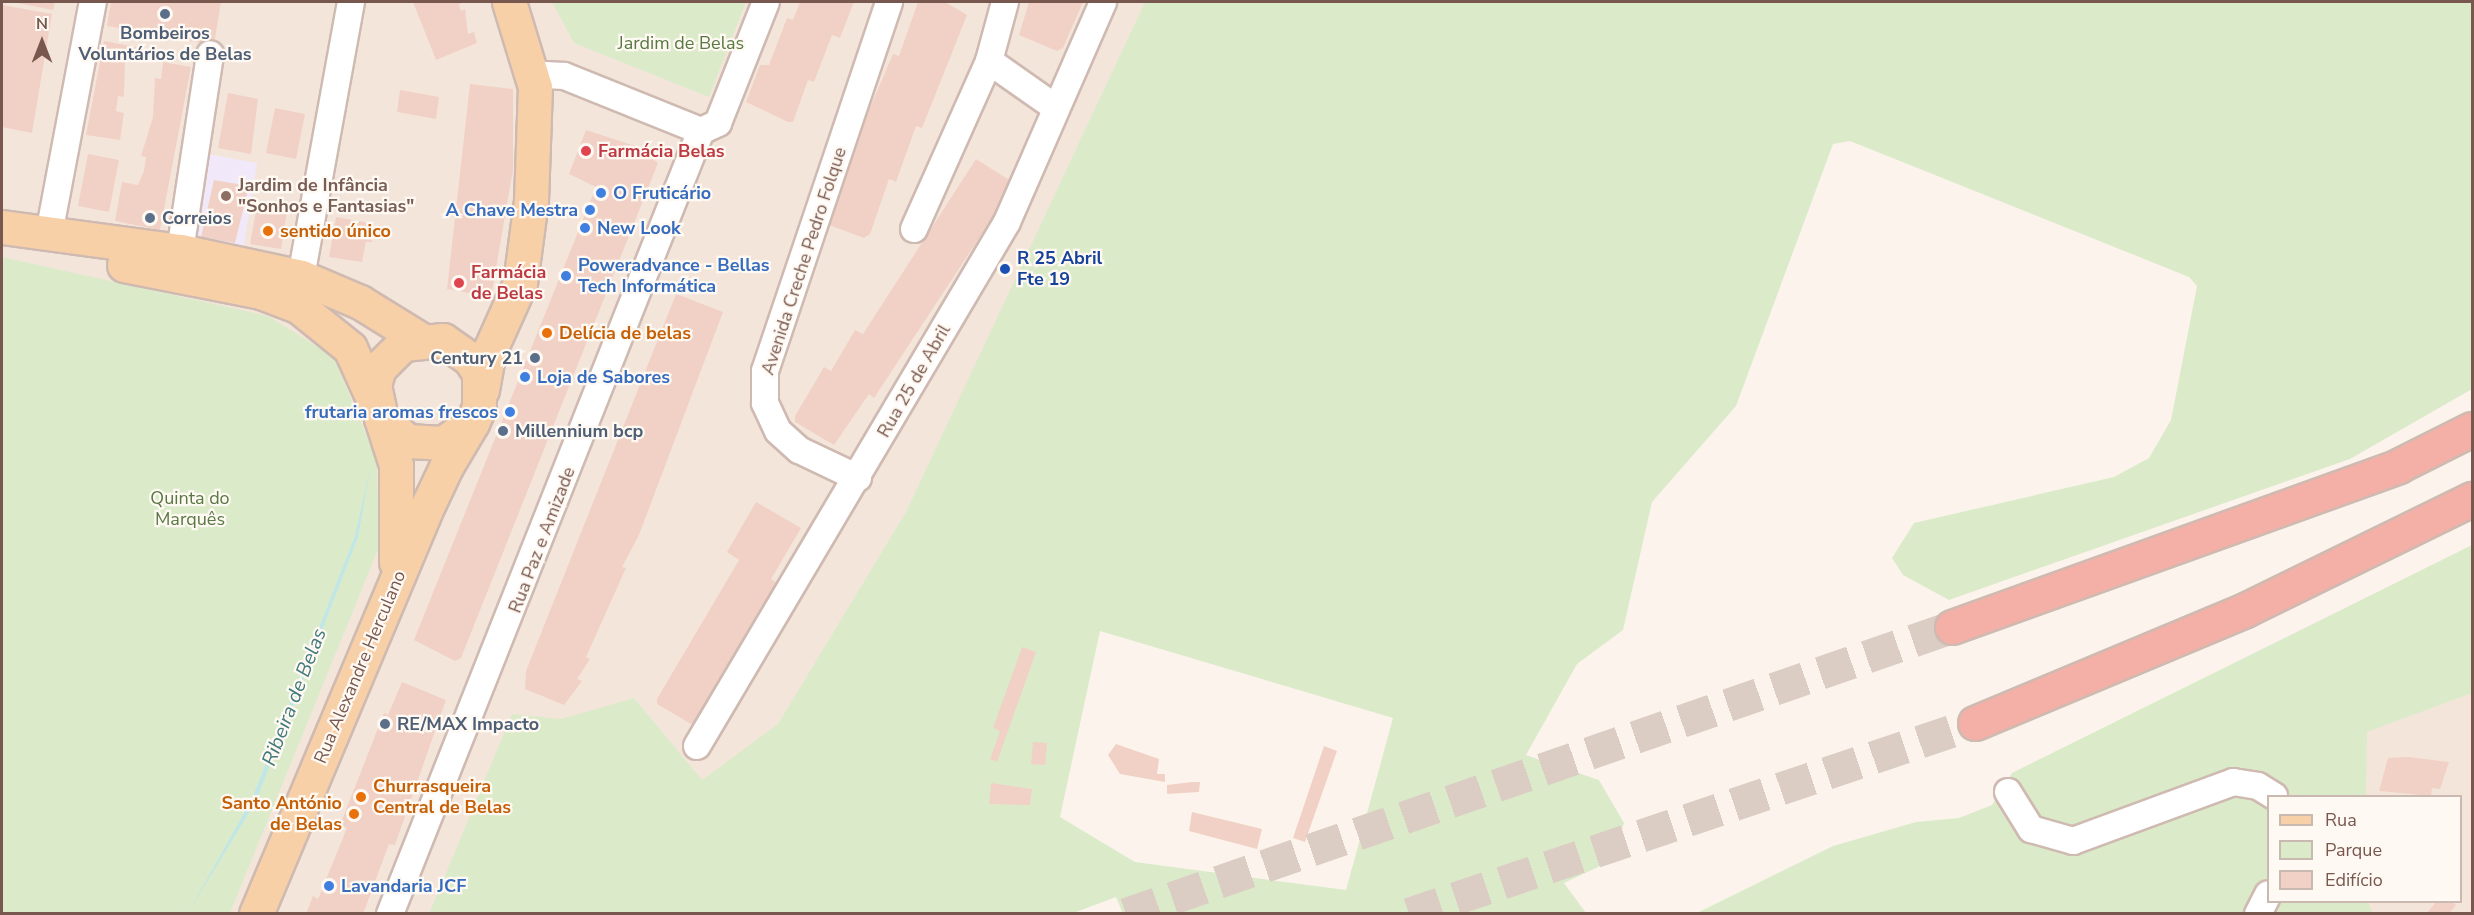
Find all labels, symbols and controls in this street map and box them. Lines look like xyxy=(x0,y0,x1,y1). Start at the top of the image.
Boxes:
marker: Bombeiros Voluntários de Belas xyxy=(158,7,172,21)
north arrow xyxy=(12,12,72,72)
text: N xyxy=(36,13,48,35)
place label: Bombeiros Voluntários de Belas xyxy=(78,23,252,66)
park label: Jardim de Belas xyxy=(618,32,744,54)
place label: Farmácia Belas xyxy=(598,140,725,162)
marker: Farmácia Belas xyxy=(579,144,593,158)
street label: Avenida Creche Pedro Folque xyxy=(757,144,851,378)
place label: Jardim de Infância "Sonhos e Fantasias" xyxy=(238,175,414,218)
place label: O Fruticário xyxy=(613,182,711,204)
marker: O Fruticário xyxy=(594,186,608,200)
marker: Jardim de Infância "Sonhos e Fantasias" xyxy=(219,189,233,203)
place label: A Chave Mestra xyxy=(446,199,578,221)
marker: A Chave Mestra xyxy=(583,203,597,217)
place label: Correios xyxy=(162,207,231,229)
marker: Correios xyxy=(143,211,157,225)
place label: New Look xyxy=(597,217,681,239)
place label: sentido único xyxy=(280,220,391,242)
marker: New Look xyxy=(578,221,592,235)
marker: sentido único xyxy=(261,224,275,238)
place label: R 25 Abril Fte 19 xyxy=(1017,248,1102,290)
place label: Poweradvance - Bellas Tech Informática xyxy=(578,255,770,298)
place label: Farmácia de Belas xyxy=(471,262,546,304)
marker: R 25 Abril Fte 19 xyxy=(998,262,1012,276)
marker: Poweradvance - Bellas Tech Informática xyxy=(559,269,573,283)
marker: Farmácia de Belas xyxy=(452,276,466,290)
street label: Rua 25 de Abril xyxy=(873,321,955,441)
place label: Delícia de belas xyxy=(559,322,691,344)
marker: Delícia de belas xyxy=(540,326,554,340)
place label: Century 21 xyxy=(430,347,523,369)
marker: Century 21 xyxy=(528,351,542,365)
place label: Loja de Sabores xyxy=(537,366,670,388)
marker: Loja de Sabores xyxy=(518,370,532,384)
place label: frutaria aromas frescos xyxy=(305,401,498,423)
marker: frutaria aromas frescos xyxy=(503,405,517,419)
place label: Millennium bcp xyxy=(515,420,643,442)
marker: Millennium bcp xyxy=(496,424,510,438)
street label: Rua Paz e Amizade xyxy=(504,464,580,616)
park label: Quinta do Marquês xyxy=(150,488,230,530)
street label: Rua Alexandre Herculano xyxy=(310,567,410,767)
water label: Ribeira de Belas xyxy=(257,625,331,769)
place label: RE/MAX Impacto xyxy=(397,713,539,735)
marker: RE/MAX Impacto xyxy=(378,717,392,731)
place label: Churrasqueira Central de Belas xyxy=(373,776,511,818)
marker: Churrasqueira Central de Belas xyxy=(354,790,368,804)
place label: Santo António de Belas xyxy=(222,793,342,836)
legend xyxy=(2267,795,2462,903)
marker: Santo António de Belas xyxy=(347,807,361,821)
text: Rua xyxy=(2325,808,2357,832)
text: Parque xyxy=(2325,838,2382,862)
text: Edifício xyxy=(2325,868,2383,892)
place label: Lavandaria JCF xyxy=(341,875,466,897)
marker: Lavandaria JCF xyxy=(322,879,336,893)

